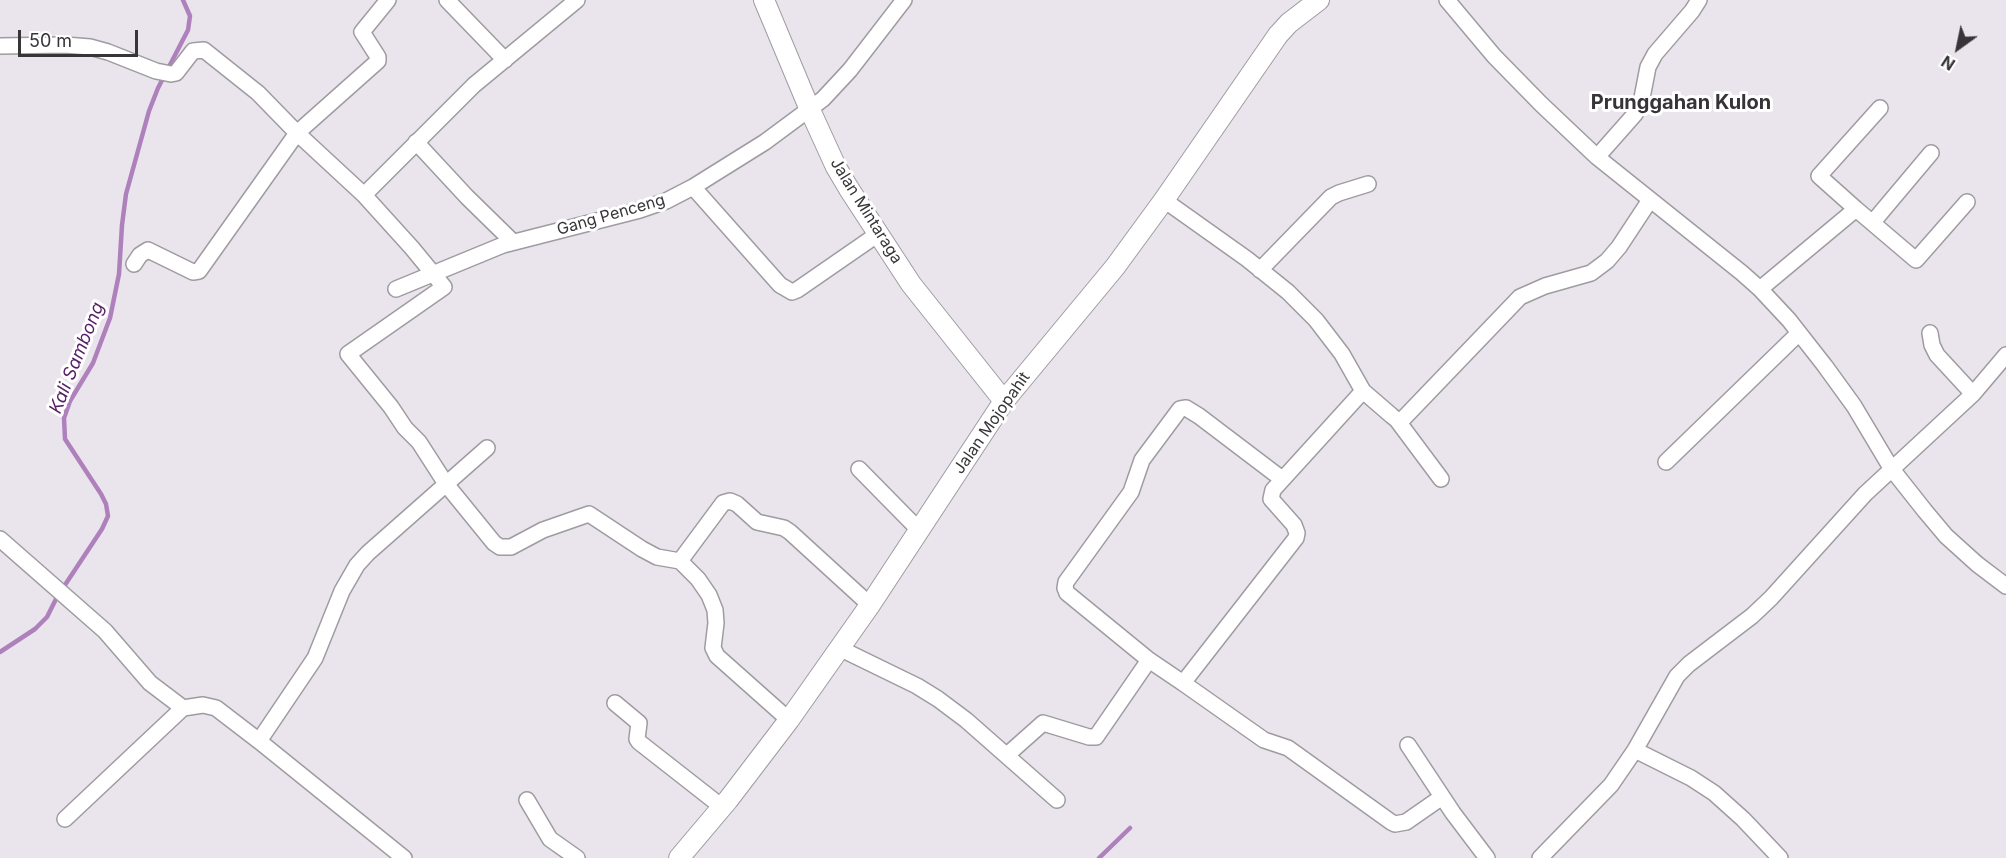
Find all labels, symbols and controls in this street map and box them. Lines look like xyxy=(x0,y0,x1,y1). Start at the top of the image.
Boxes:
scale bar xyxy=(21,18,141,56)
north arrow xyxy=(1928,18,1988,78)
text: 50 m xyxy=(29,30,72,51)
text: N xyxy=(1938,51,1959,75)
district label: Prunggahan Kulon xyxy=(1591,91,1771,115)
street label: Jalan Mintaraga xyxy=(826,155,906,267)
street label: Gang Penceng xyxy=(555,190,667,240)
water label: Kali Sambong xyxy=(45,299,109,417)
street label: Jalan Mojopahit xyxy=(950,368,1034,478)

